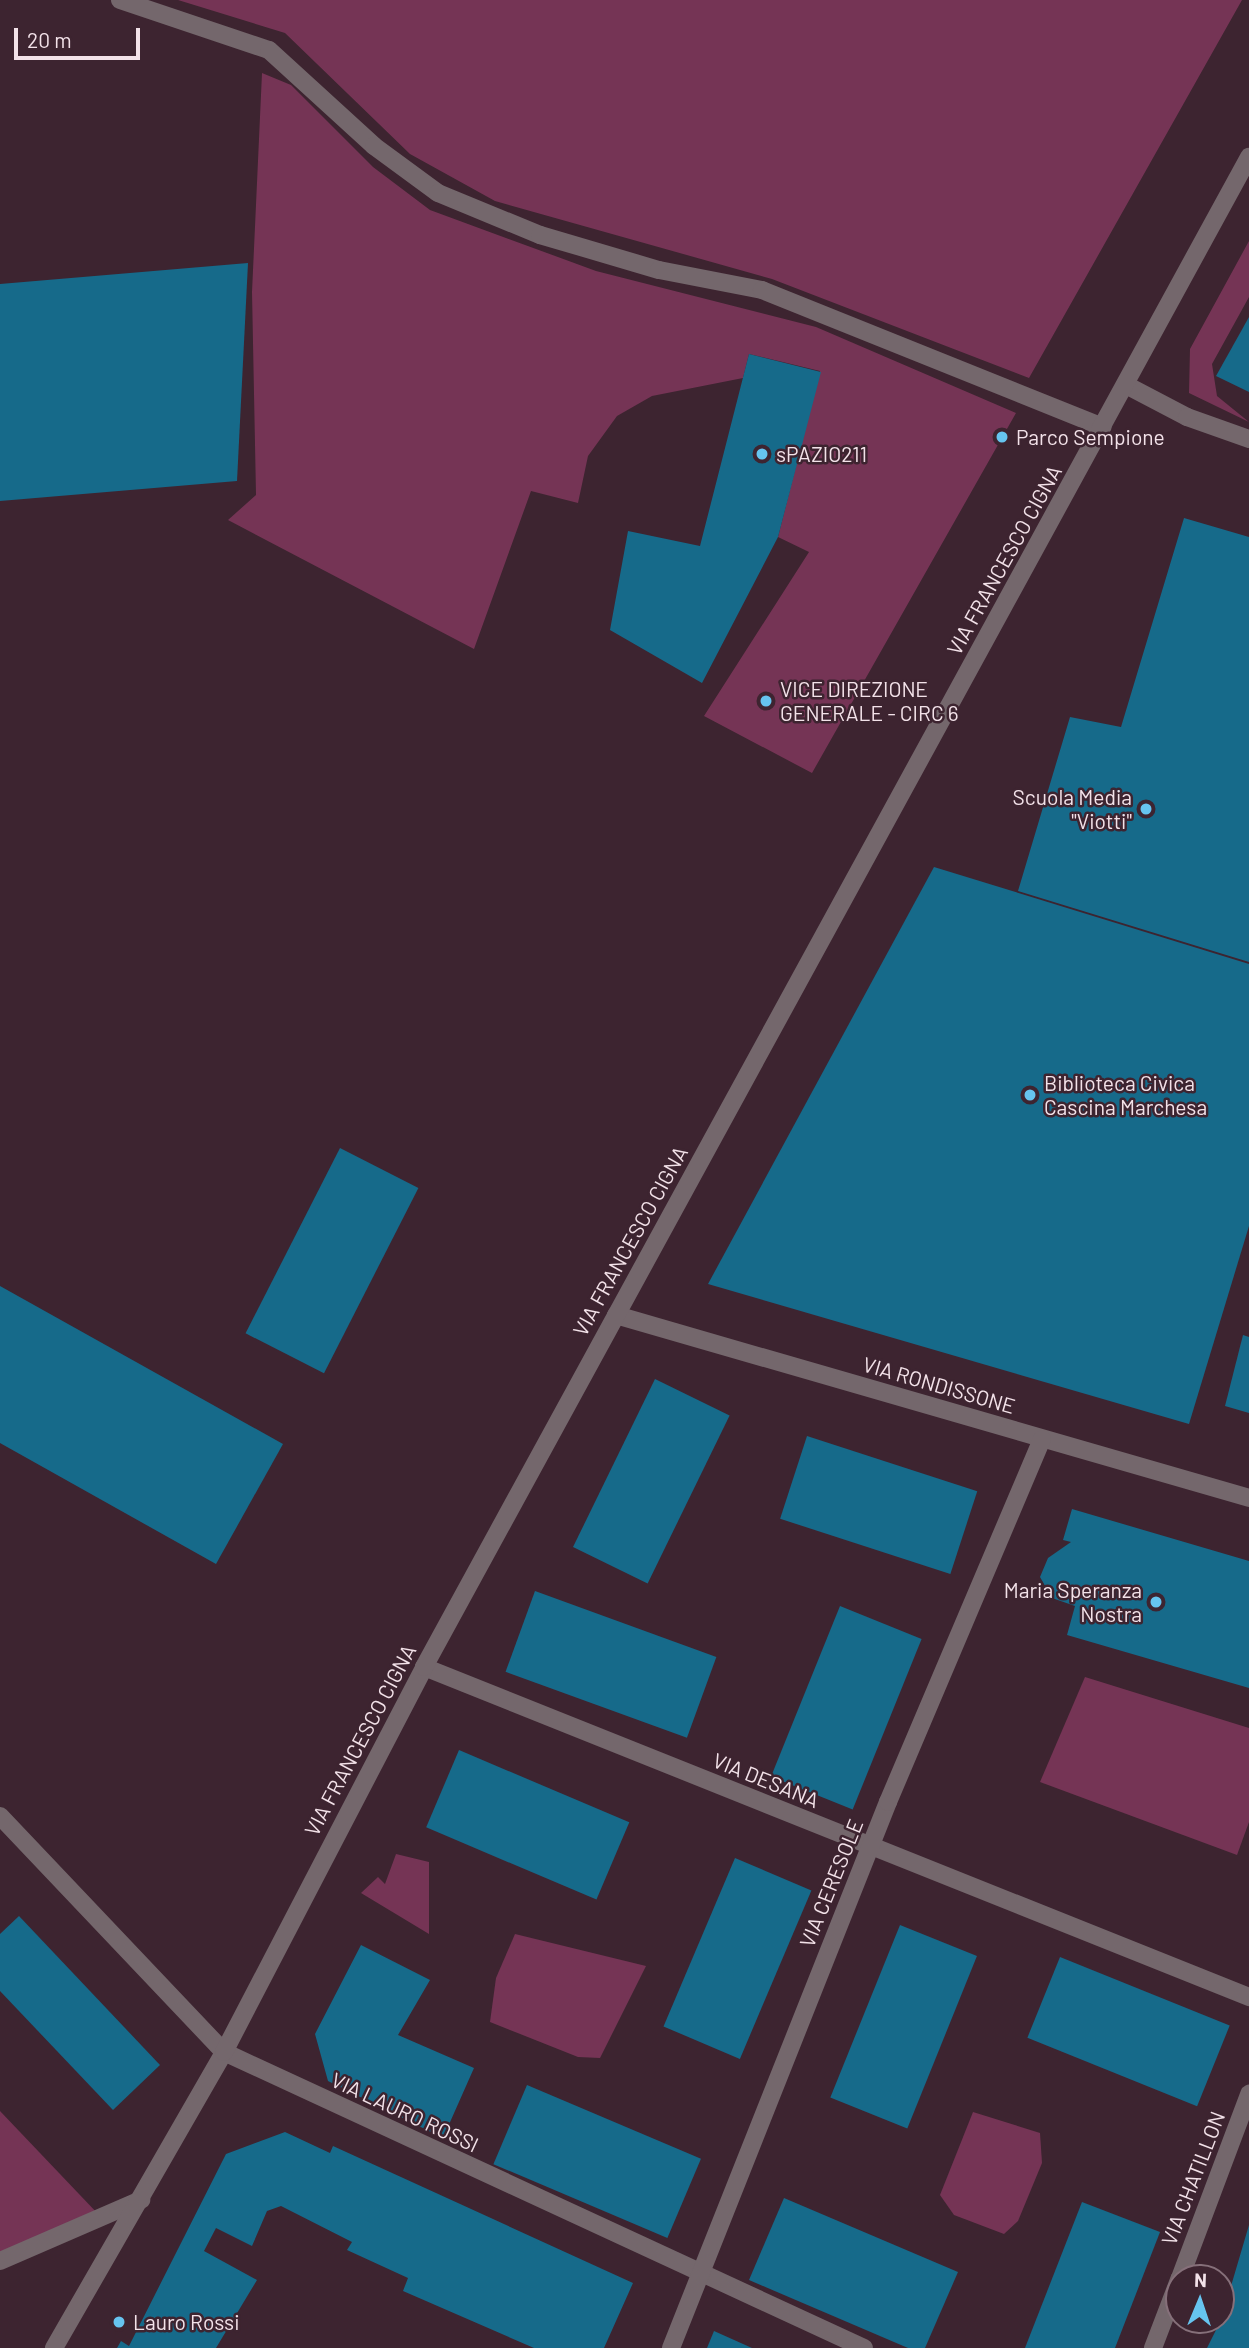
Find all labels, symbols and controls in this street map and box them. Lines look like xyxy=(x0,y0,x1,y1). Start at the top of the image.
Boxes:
scale bar xyxy=(18,14,144,58)
text: 20 m xyxy=(27,27,72,52)
place label: Parco Sempione xyxy=(1016,424,1165,450)
marker: Parco Sempione xyxy=(994,429,1010,445)
place label: sPAZIO211 xyxy=(776,441,867,467)
marker: sPAZIO211 xyxy=(754,446,770,462)
street label: VIA FRANCESCO CIGNA xyxy=(941,461,1067,659)
place label: VICE DIREZIONE GENERALE - CIRC 6 xyxy=(780,676,959,726)
marker: VICE DIREZIONE GENERALE - CIRC 6 xyxy=(758,693,774,709)
place label: Scuola Media "Viotti" xyxy=(1013,784,1132,834)
marker: Scuola Media "Viotti" xyxy=(1138,801,1154,817)
place label: Biblioteca Civica Cascina Marchesa xyxy=(1044,1070,1207,1120)
marker: Biblioteca Civica Cascina Marchesa xyxy=(1022,1087,1038,1103)
street label: VIA FRANCESCO CIGNA xyxy=(567,1142,693,1340)
street label: VIA RONDISSONE xyxy=(860,1351,1018,1419)
place label: Maria Speranza Nostra xyxy=(1004,1577,1142,1627)
marker: Maria Speranza Nostra xyxy=(1148,1594,1164,1610)
street label: VIA FRANCESCO CIGNA xyxy=(299,1640,421,1840)
street label: VIA DESANA xyxy=(709,1747,823,1813)
street label: VIA CERESOLE xyxy=(794,1815,868,1951)
street label: VIA LAURO ROSSI xyxy=(327,2067,483,2157)
street label: VIA CHATILLON xyxy=(1156,2108,1230,2248)
north arrow xyxy=(1165,2264,1235,2334)
text: N xyxy=(1194,2268,1207,2291)
place label: Lauro Rossi xyxy=(133,2309,240,2335)
marker: Lauro Rossi xyxy=(111,2314,127,2330)

